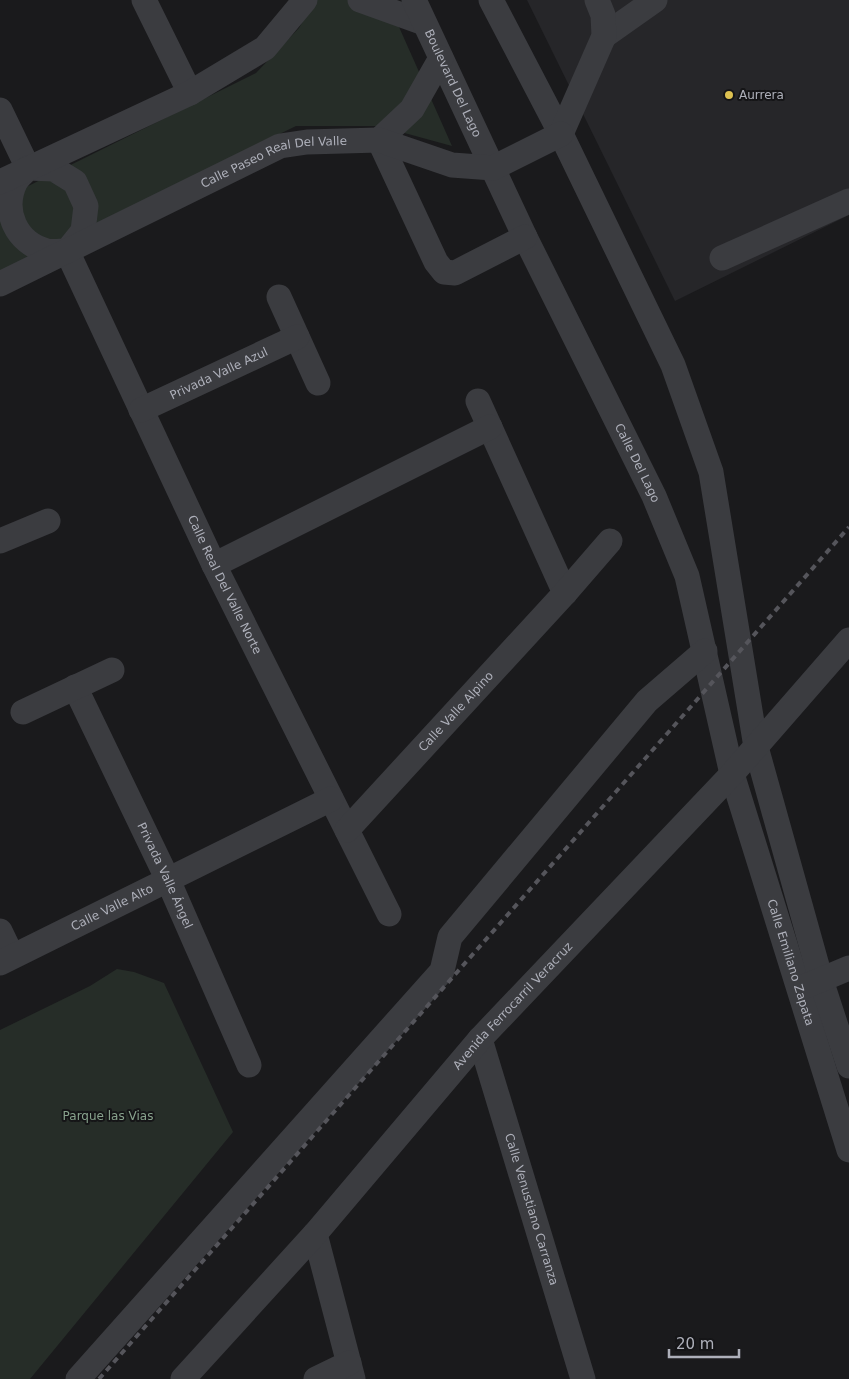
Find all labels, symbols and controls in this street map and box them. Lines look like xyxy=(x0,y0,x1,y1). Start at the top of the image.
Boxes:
street label: Boulevard Del Lago xyxy=(422,27,484,139)
place label: Aurrera xyxy=(739,88,784,102)
marker: Aurrera xyxy=(723,89,735,101)
street label: Calle Paseo Real Del Valle xyxy=(198,134,347,191)
street label: Privada Valle Azul xyxy=(168,345,270,402)
street label: Calle Del Lago xyxy=(612,421,663,504)
street label: Calle Real Del Valle Norte xyxy=(185,513,265,657)
street label: Calle Valle Alpino xyxy=(416,669,496,754)
street label: Privada Valle Ángel xyxy=(134,820,195,931)
street label: Calle Valle Alto xyxy=(69,881,155,934)
street label: Calle Emiliano Zapata xyxy=(764,897,817,1027)
street label: Avenida Ferrocarril Veracruz xyxy=(450,939,575,1072)
park label: Parque las Vias xyxy=(63,1109,153,1123)
street label: Calle Venustiano Carranza xyxy=(502,1132,561,1287)
scale bar xyxy=(669,1326,739,1358)
text: 20 m xyxy=(676,1335,714,1353)

